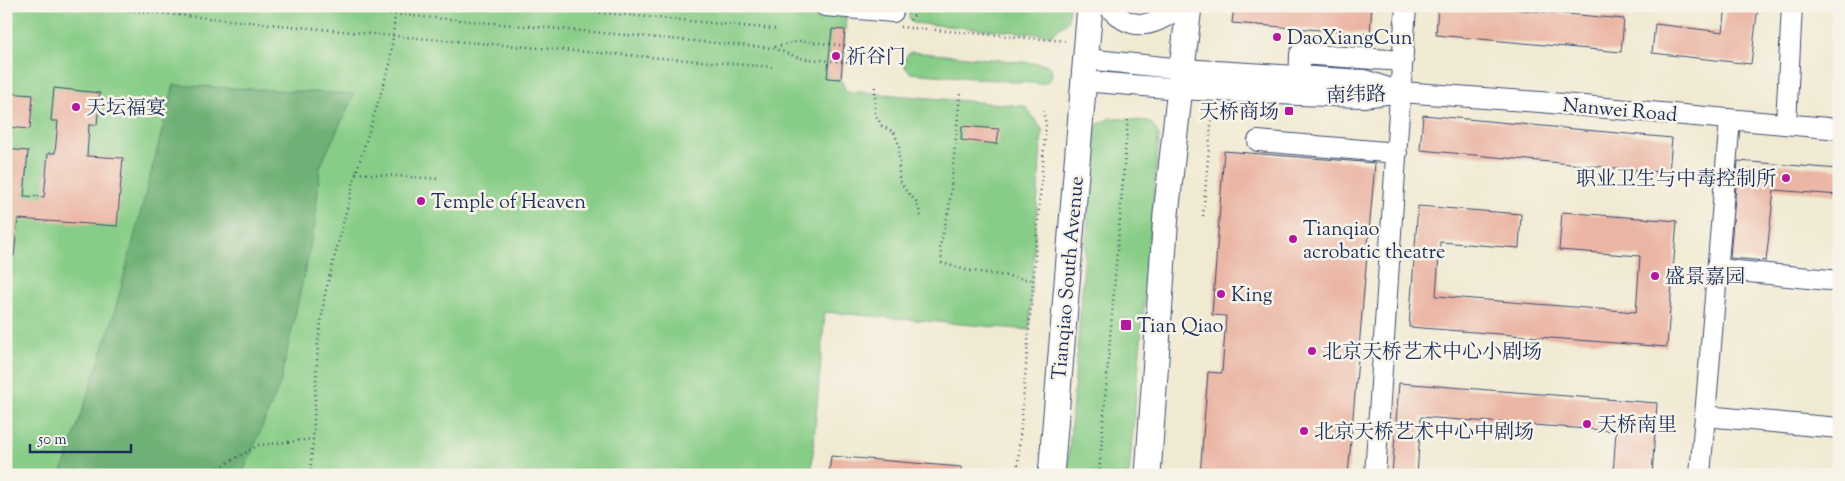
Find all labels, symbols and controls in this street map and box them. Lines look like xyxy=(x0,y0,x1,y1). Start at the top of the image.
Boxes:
place label: DaoXiangCun xyxy=(1287,25,1413,54)
marker: DaoXiangCun xyxy=(1271,31,1283,43)
place label: 祈谷门 xyxy=(846,44,906,73)
marker: 祈谷门 xyxy=(830,50,842,62)
street label: 南纬路 xyxy=(1326,81,1387,112)
street label: Nanwei Road xyxy=(1561,92,1678,131)
place label: 天坛福宴 xyxy=(86,95,166,124)
place label: 天桥商场 xyxy=(1199,99,1279,128)
marker: 天坛福宴 xyxy=(70,101,82,113)
marker: 天桥商场 xyxy=(1283,105,1295,117)
place label: 职业卫生与中毒控制所 xyxy=(1576,166,1776,195)
marker: 职业卫生与中毒控制所 xyxy=(1780,172,1792,184)
street label: Tianqiao South Avenue xyxy=(1046,175,1093,381)
place label: Temple of Heaven xyxy=(431,189,586,218)
marker: Temple of Heaven xyxy=(415,195,427,207)
place label: Tianqiao acrobatic theatre xyxy=(1303,216,1445,268)
marker: Tianqiao acrobatic theatre xyxy=(1287,233,1299,245)
place label: 盛景嘉园 xyxy=(1665,264,1745,293)
marker: 盛景嘉园 xyxy=(1649,270,1661,282)
place label: King xyxy=(1231,282,1273,311)
marker: King xyxy=(1215,288,1227,300)
place label: Tian Qiao xyxy=(1137,313,1223,342)
marker: Tian Qiao xyxy=(1119,318,1133,332)
place label: 北京天桥艺术中心小剧场 xyxy=(1322,339,1542,368)
marker: 北京天桥艺术中心小剧场 xyxy=(1306,345,1318,357)
place label: 天桥南里 xyxy=(1597,412,1677,441)
marker: 天桥南里 xyxy=(1581,418,1593,430)
place label: 北京天桥艺术中心中剧场 xyxy=(1314,419,1534,448)
scale bar xyxy=(30,421,131,453)
marker: 北京天桥艺术中心中剧场 xyxy=(1298,425,1310,437)
text: 50 m xyxy=(37,430,67,451)

